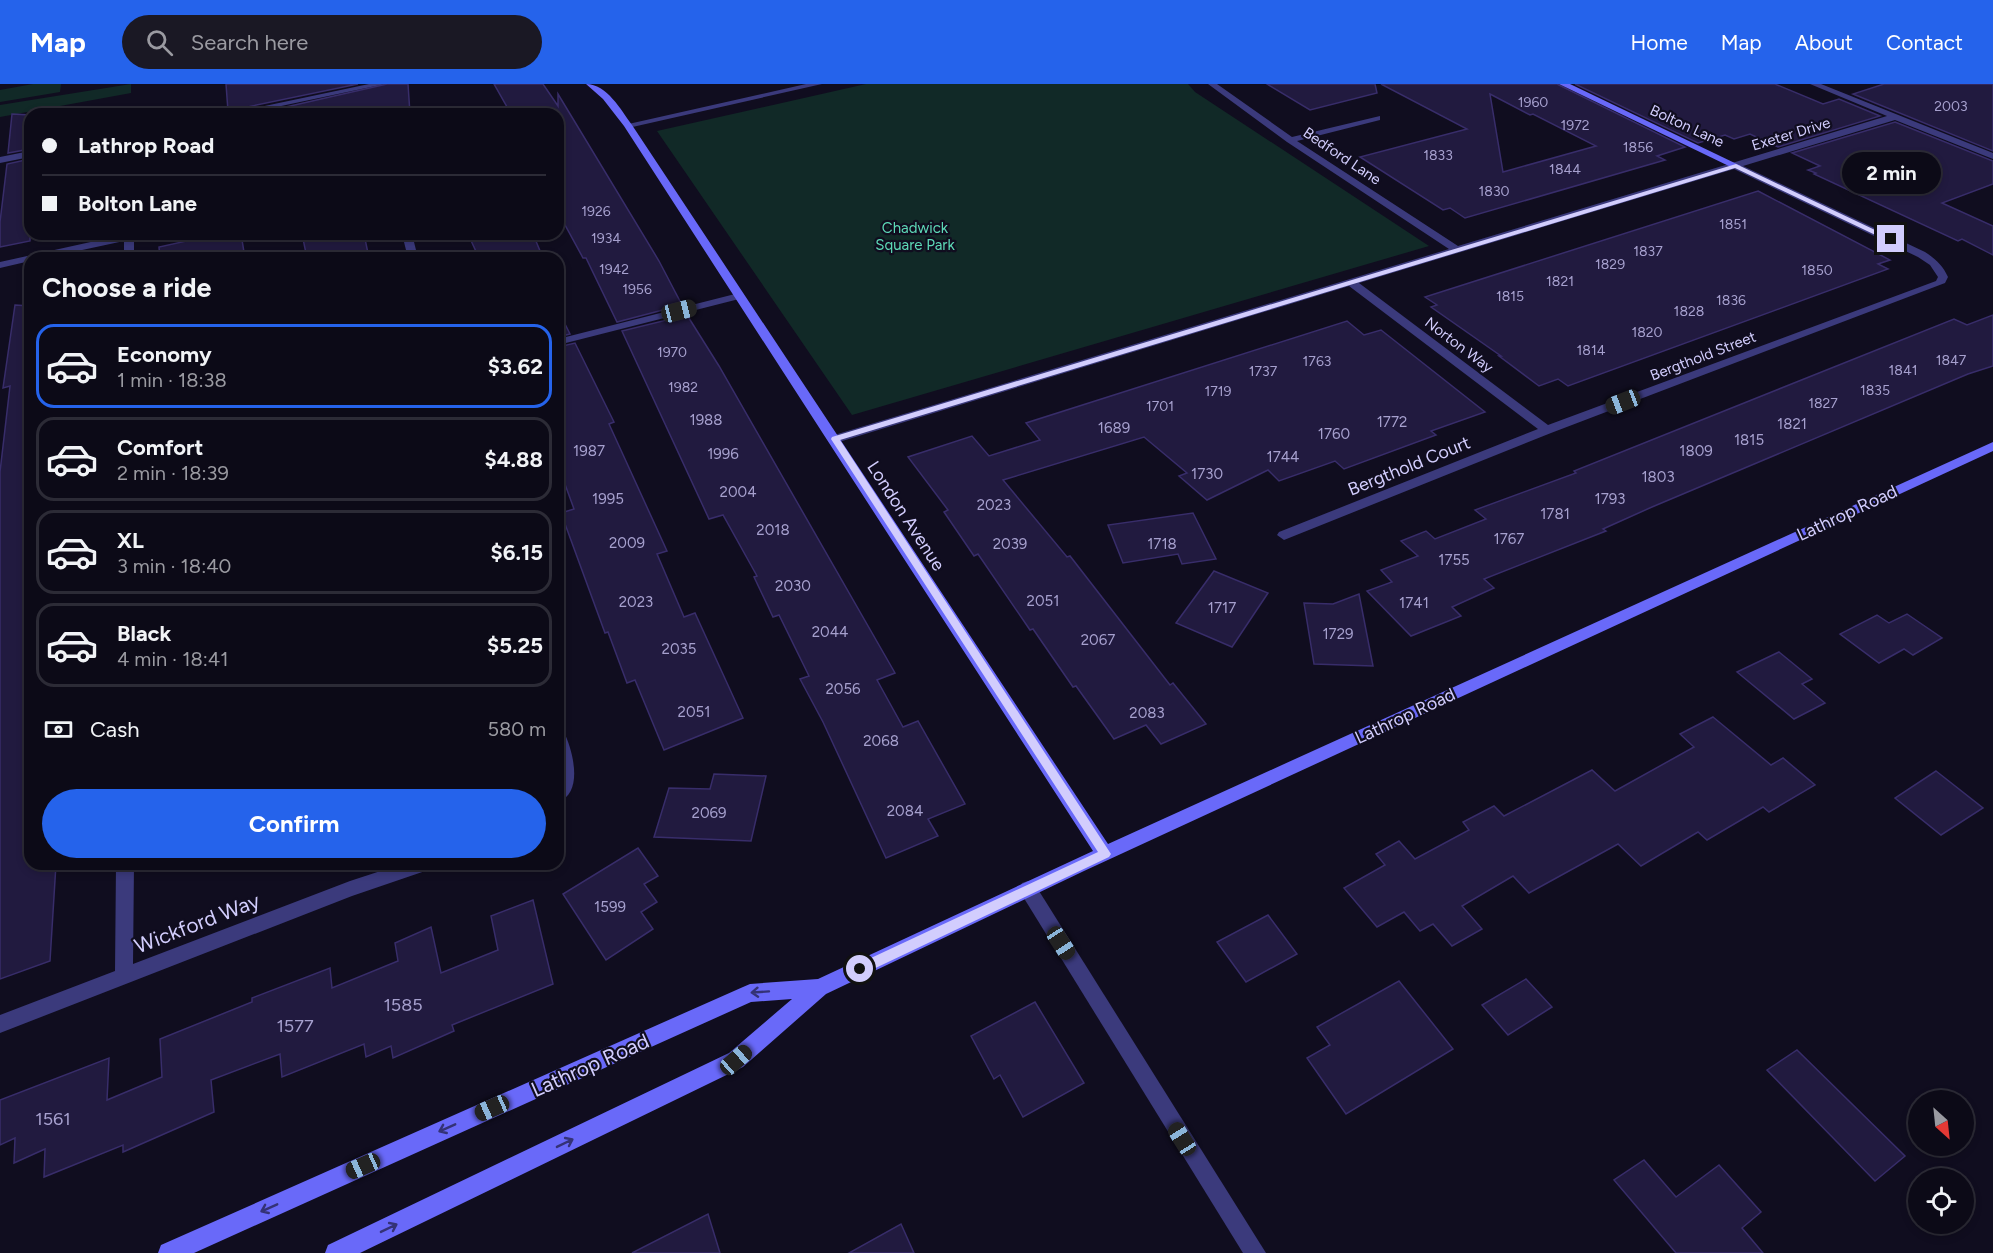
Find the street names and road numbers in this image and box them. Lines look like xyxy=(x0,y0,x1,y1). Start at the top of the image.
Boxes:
street label: Bolton Lane xyxy=(1647,101,1727,151)
street label: Exeter Drive xyxy=(1749,113,1833,155)
street label: Bedford Lane xyxy=(1300,123,1384,189)
street label: Norton Way xyxy=(1421,313,1497,377)
street label: Bergthold Street xyxy=(1648,327,1759,384)
street label: Bergthold Court xyxy=(1345,431,1474,501)
street label: London Avenue xyxy=(862,457,950,575)
street label: Lathrop Road xyxy=(1793,480,1901,546)
street label: Lathrop Road xyxy=(1351,683,1459,749)
street label: Wickford Way xyxy=(131,888,263,958)
street label: Lathrop Road xyxy=(527,1028,653,1102)

